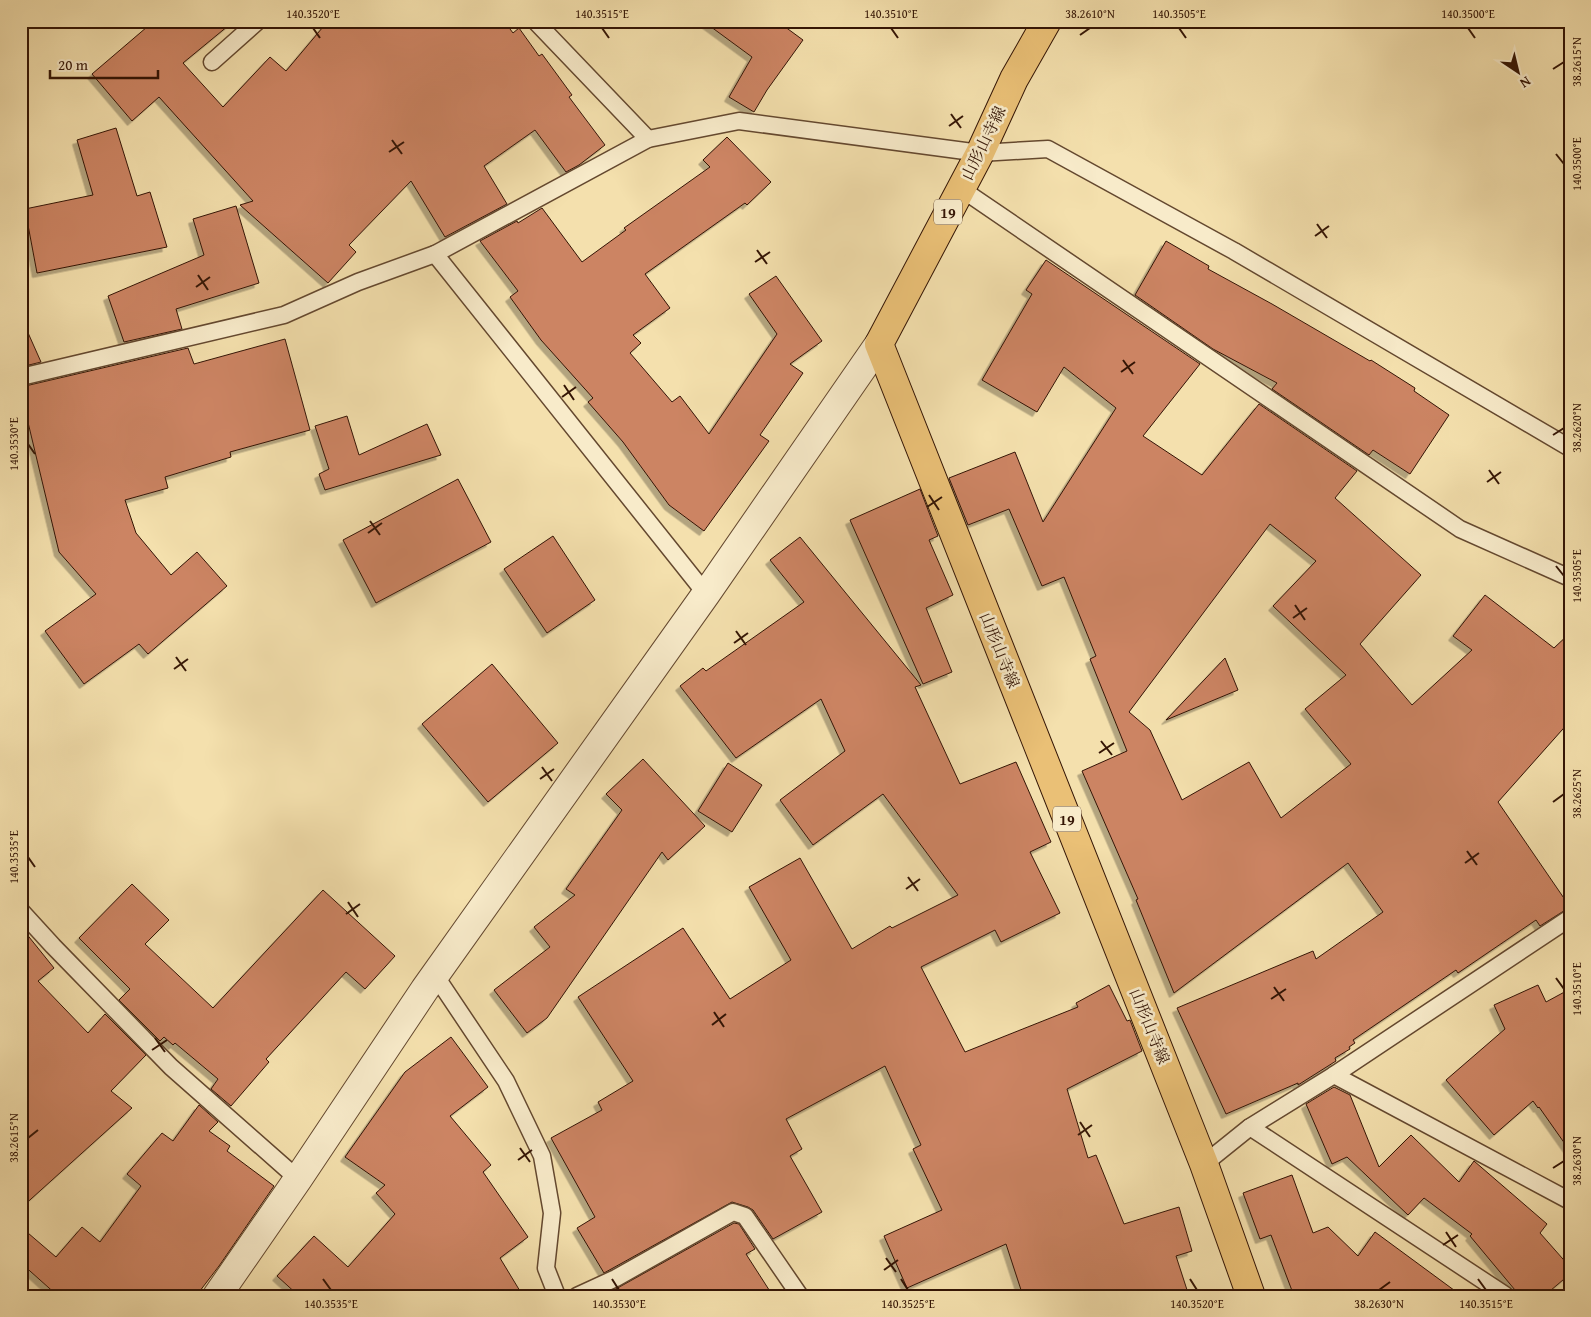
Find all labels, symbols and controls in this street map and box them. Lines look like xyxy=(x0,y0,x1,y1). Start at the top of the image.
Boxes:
text: 140.3520°E xyxy=(286,5,340,22)
text: 140.3515°E xyxy=(575,5,629,22)
text: 140.3510°E xyxy=(864,5,918,22)
text: 38.2610°N xyxy=(1065,5,1115,22)
text: 140.3505°E xyxy=(1152,5,1206,22)
text: 140.3500°E xyxy=(1441,5,1495,22)
text: 38.2615°N xyxy=(1568,37,1585,87)
scale bar xyxy=(50,48,158,80)
north arrow xyxy=(1494,48,1544,98)
text: 20 m xyxy=(58,54,89,75)
text: N xyxy=(1515,72,1535,94)
street label: 山形山寺線 xyxy=(955,102,1011,184)
text: 140.3500°E xyxy=(1568,137,1585,191)
road number: 19 xyxy=(934,200,962,224)
text: 38.2620°N xyxy=(1568,403,1585,453)
text: 140.3530°E xyxy=(5,417,22,471)
text: 140.3505°E xyxy=(1568,549,1585,603)
street label: 山形山寺線 xyxy=(974,608,1026,692)
text: 38.2625°N xyxy=(1568,769,1585,819)
road number: 19 xyxy=(1053,806,1081,832)
text: 140.3535°E xyxy=(5,830,22,884)
text: 140.3510°E xyxy=(1568,962,1585,1016)
street label: 山形山寺線 xyxy=(1124,984,1176,1068)
text: 38.2615°N xyxy=(5,1113,22,1163)
text: 38.2630°N xyxy=(1568,1136,1585,1186)
text: 140.3535°E xyxy=(304,1295,358,1312)
text: 140.3530°E xyxy=(592,1295,646,1312)
text: 140.3525°E xyxy=(881,1295,935,1312)
text: 140.3520°E xyxy=(1170,1295,1224,1312)
text: 38.2630°N xyxy=(1354,1295,1404,1312)
text: 140.3515°E xyxy=(1459,1295,1513,1312)

